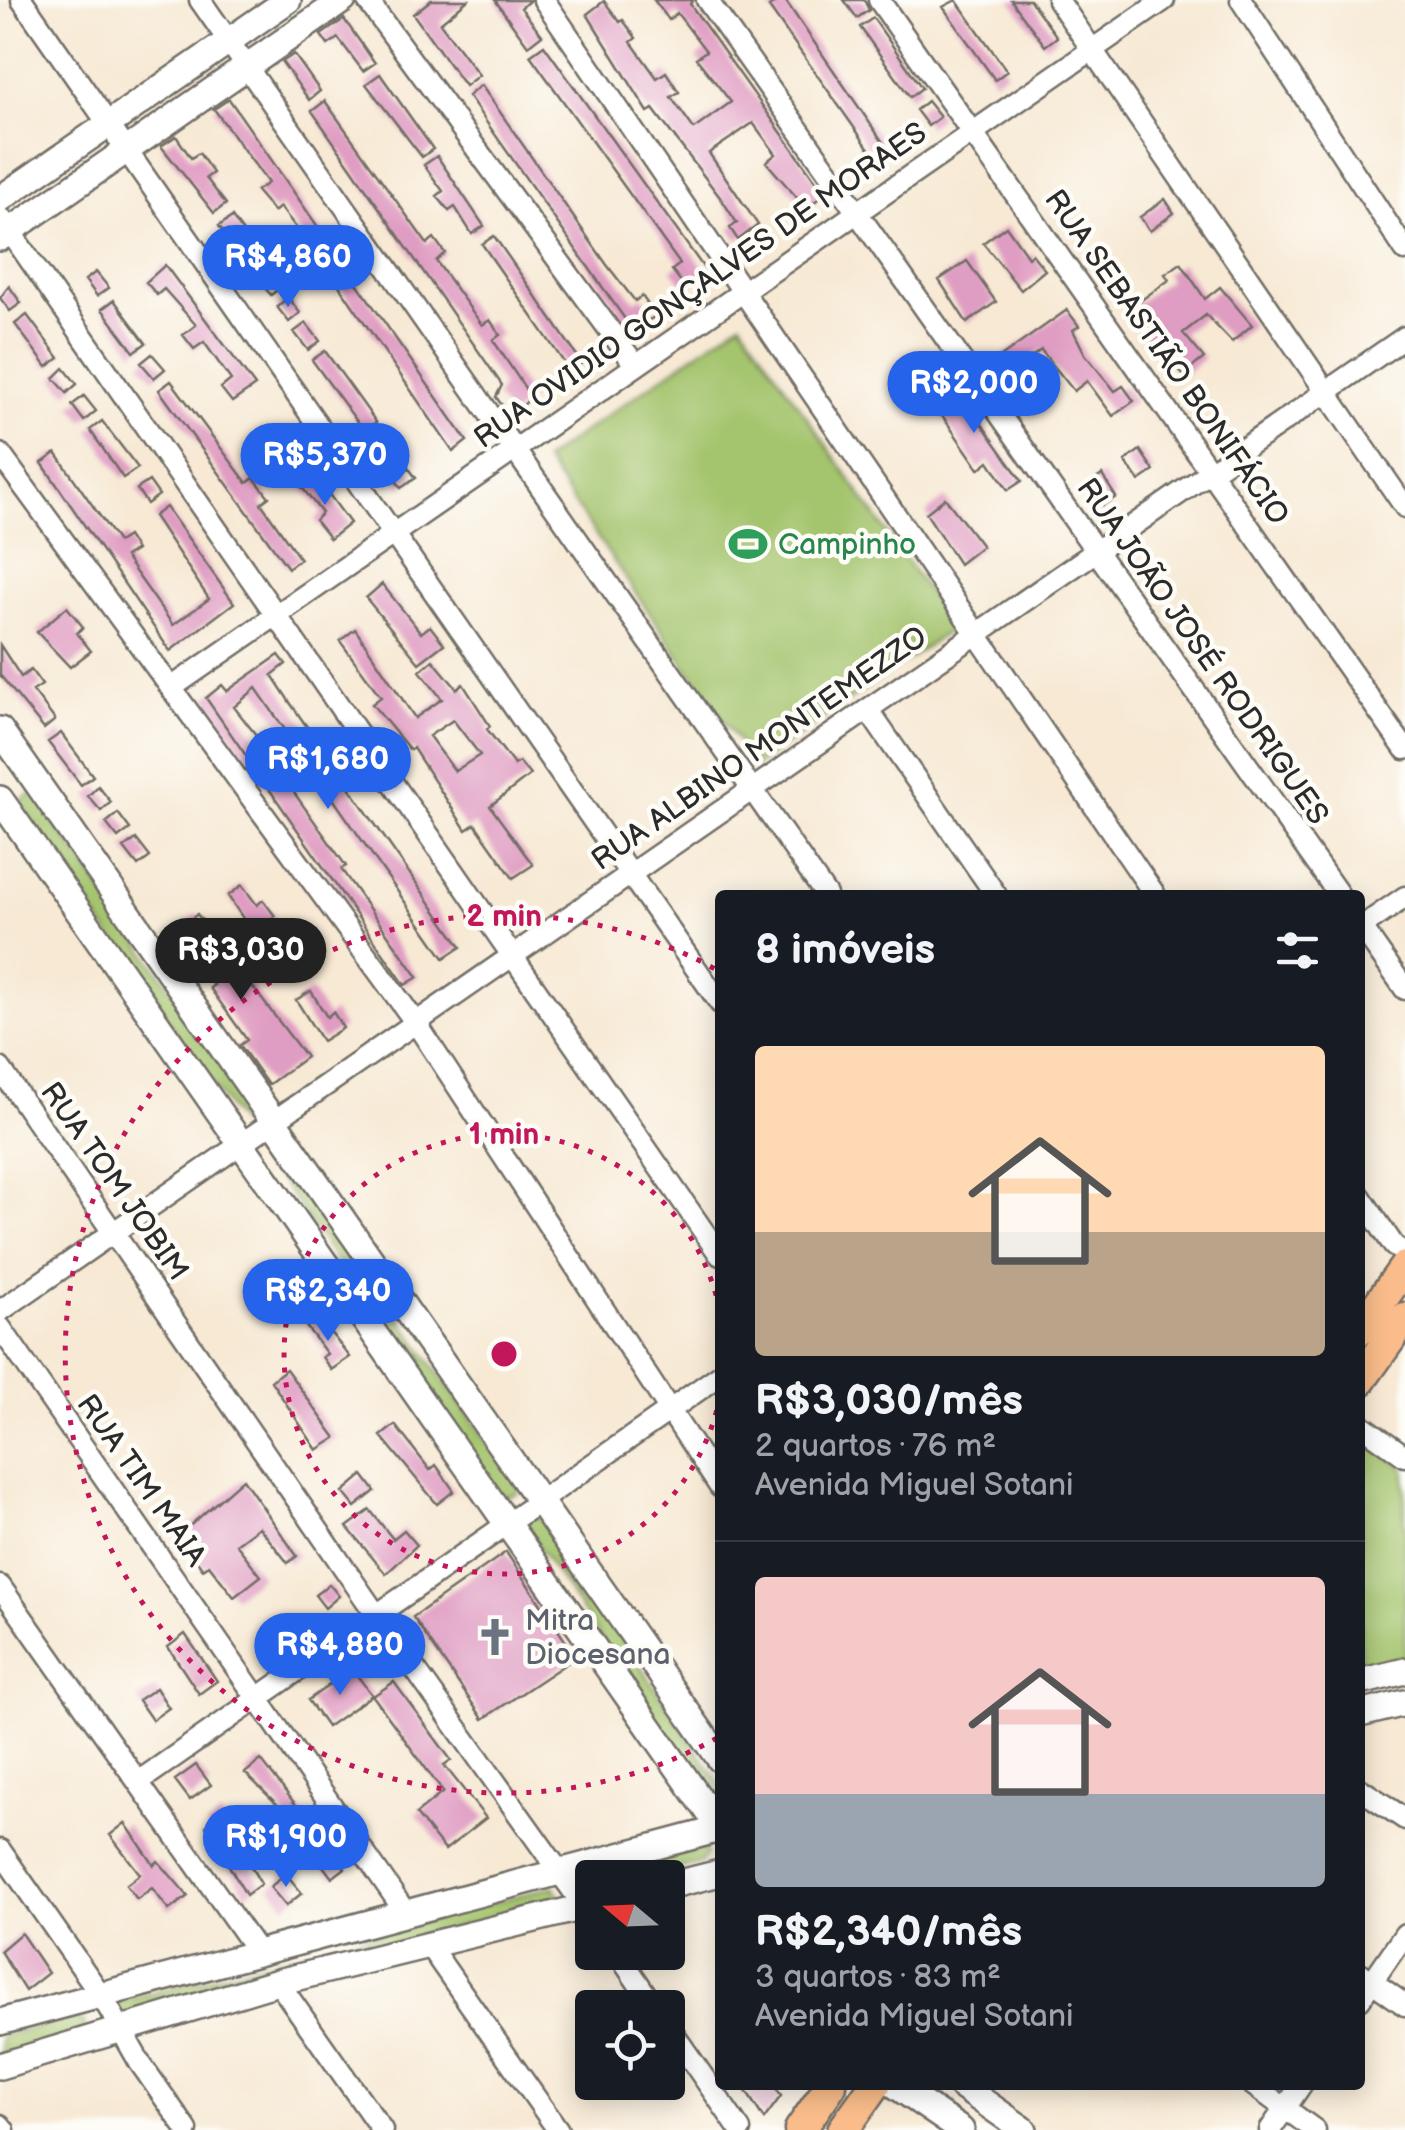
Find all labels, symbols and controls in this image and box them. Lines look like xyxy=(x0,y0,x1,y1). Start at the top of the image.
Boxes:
street label: RUA OVIDIO GONÇALVES DE MORAES xyxy=(467,115,934,457)
street label: RUA SEBASTIÃO BONIFÁCIO xyxy=(1036,182,1297,532)
pin: R$4,860 xyxy=(196,225,380,310)
text: R$4,860 xyxy=(224,238,352,277)
pin: R$2,000 xyxy=(882,351,1066,436)
text: R$2,000 xyxy=(909,364,1039,403)
pin: R$5,370 xyxy=(233,423,417,508)
text: R$5,370 xyxy=(263,436,387,475)
street label: RUA JOÃO JOSÉ RODRIGUES xyxy=(1069,471,1337,832)
sports icon: Campinho xyxy=(727,523,769,565)
place label: Campinho xyxy=(778,527,916,563)
street label: RUA ALBINO MONTEMEZZO xyxy=(585,619,934,879)
pin: R$1,680 xyxy=(236,727,420,812)
text: R$1,680 xyxy=(267,740,389,779)
text: 2 min xyxy=(466,899,542,935)
pin: R$3,030 xyxy=(149,918,333,1003)
icon: filters xyxy=(1270,923,1325,978)
text: 8 imóveis xyxy=(755,925,935,976)
text: R$3,030 xyxy=(177,931,305,970)
street label: RUA TOM JOBIM xyxy=(32,1075,196,1288)
icon: home xyxy=(950,1111,1130,1291)
text: 1 min xyxy=(469,1117,539,1153)
pin: R$2,340 xyxy=(236,1259,420,1344)
text: R$2,340 xyxy=(265,1272,391,1311)
centre of rings xyxy=(486,1336,522,1372)
text: R$3,030/mês xyxy=(755,1376,1023,1427)
street label: RUA TIM MAIA xyxy=(69,1388,214,1574)
text: 2 quartos · 76 m² xyxy=(755,1427,996,1466)
text: Avenida Miguel Sotani xyxy=(755,1466,1074,1505)
place label: Mitra Diocesana xyxy=(525,1603,670,1673)
pin: R$4,880 xyxy=(248,1613,432,1698)
church icon: Mitra Diocesana xyxy=(474,1616,516,1658)
text: R$4,880 xyxy=(276,1626,404,1665)
icon: home xyxy=(950,1642,1130,1822)
pin: R$1,900 xyxy=(194,1805,378,1890)
text: R$1,900 xyxy=(225,1818,347,1857)
north arrow xyxy=(575,1860,685,1970)
map controls xyxy=(575,1860,685,2100)
text: R$2,340/mês xyxy=(755,1907,1022,1958)
text: 3 quartos · 83 m² xyxy=(755,1958,1001,1997)
button: locate xyxy=(575,1990,685,2100)
text: Avenida Miguel Sotani xyxy=(755,1997,1074,2036)

